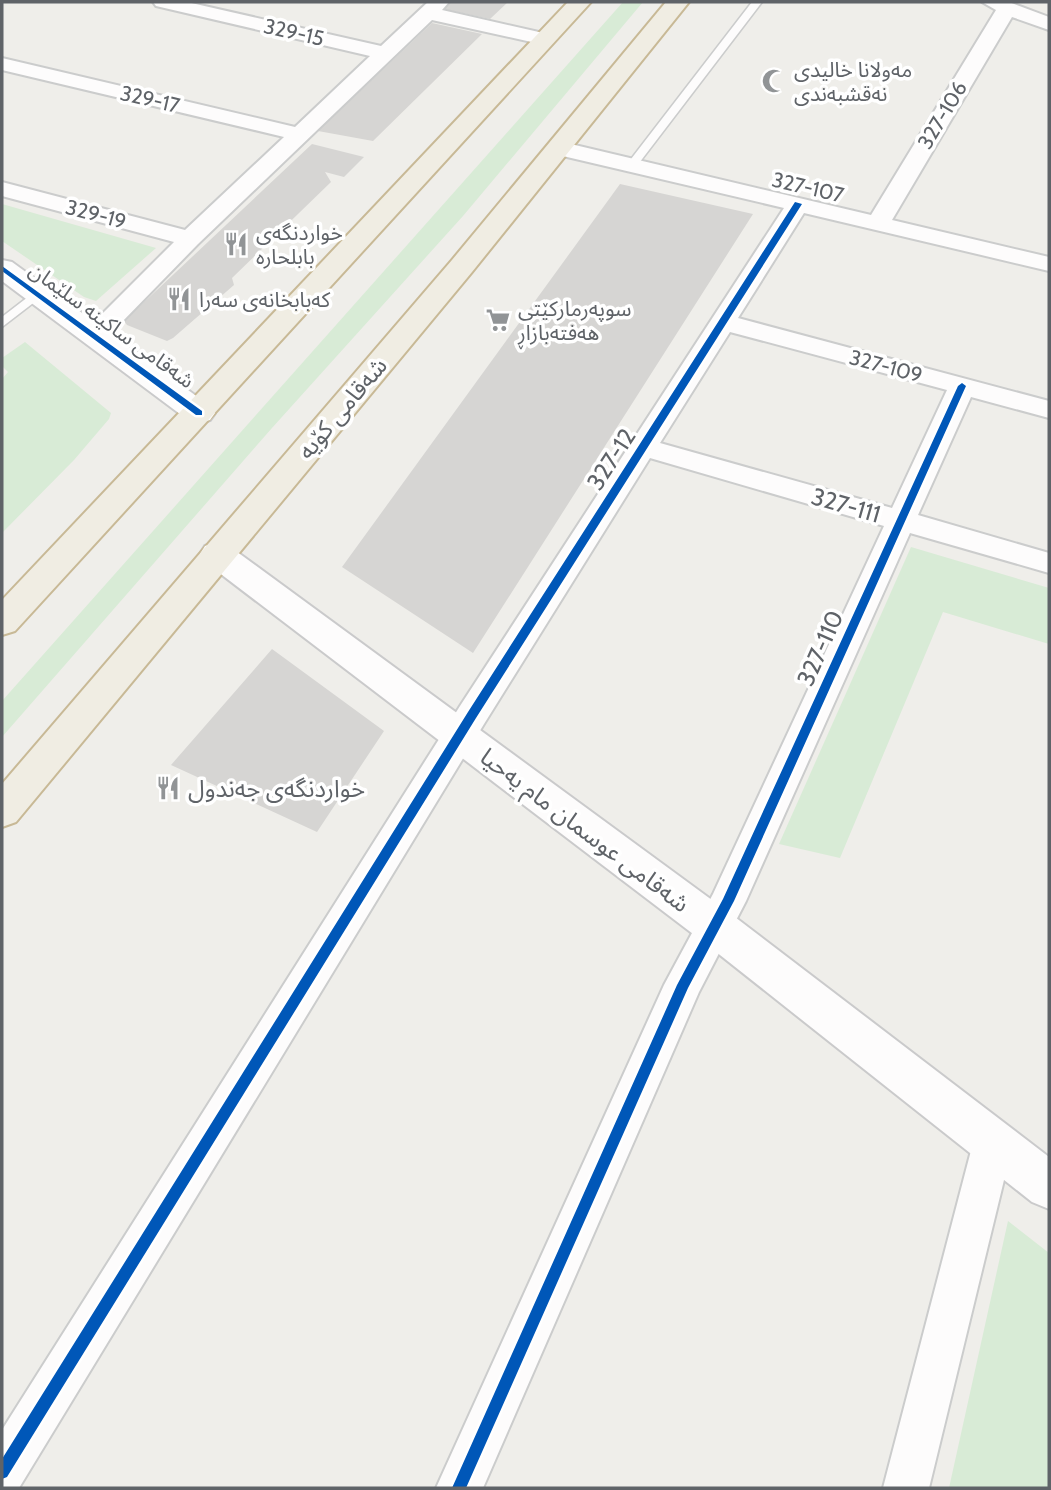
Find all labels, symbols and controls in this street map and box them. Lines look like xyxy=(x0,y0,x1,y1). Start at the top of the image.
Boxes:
street label: 329-15 xyxy=(261,13,327,51)
place label: مەولانا خالیدی نەقشبەندی xyxy=(794,57,912,106)
mosque icon: مەولانا خالیدی نەقشبەندی xyxy=(760,67,788,95)
street label: 327-106 xyxy=(912,77,972,153)
street label: 329-17 xyxy=(118,80,183,118)
street label: 327-107 xyxy=(770,167,847,207)
street label: 329-19 xyxy=(63,194,129,234)
place label: خواردنگەی بابلحارە xyxy=(256,220,343,269)
restaurant icon: خواردنگەی بابلحارە xyxy=(222,230,250,258)
street label: شەقامی ساکینە سلێمان xyxy=(25,257,199,393)
restaurant icon: کەبابخانەی سەرا xyxy=(165,285,193,313)
place label: کەبابخانەی سەرا xyxy=(199,287,330,312)
place label: سوپەرمارکێتی هەفتەبازاڕ xyxy=(517,296,632,350)
supermarket icon: سوپەرمارکێتی هەفتەبازاڕ xyxy=(484,306,512,334)
street label: 327-109 xyxy=(847,344,925,388)
street label: شەقامی کۆیە xyxy=(291,351,393,465)
street label: 327-12 xyxy=(580,423,642,495)
street label: 327-111 xyxy=(808,481,884,529)
street label: 327-110 xyxy=(791,606,849,690)
street label: شەقامی عوسمان مام یەحیا xyxy=(472,742,695,921)
restaurant icon: خواردنگەی جەندول xyxy=(154,774,182,802)
place label: خواردنگەی جەندول xyxy=(188,774,365,803)

